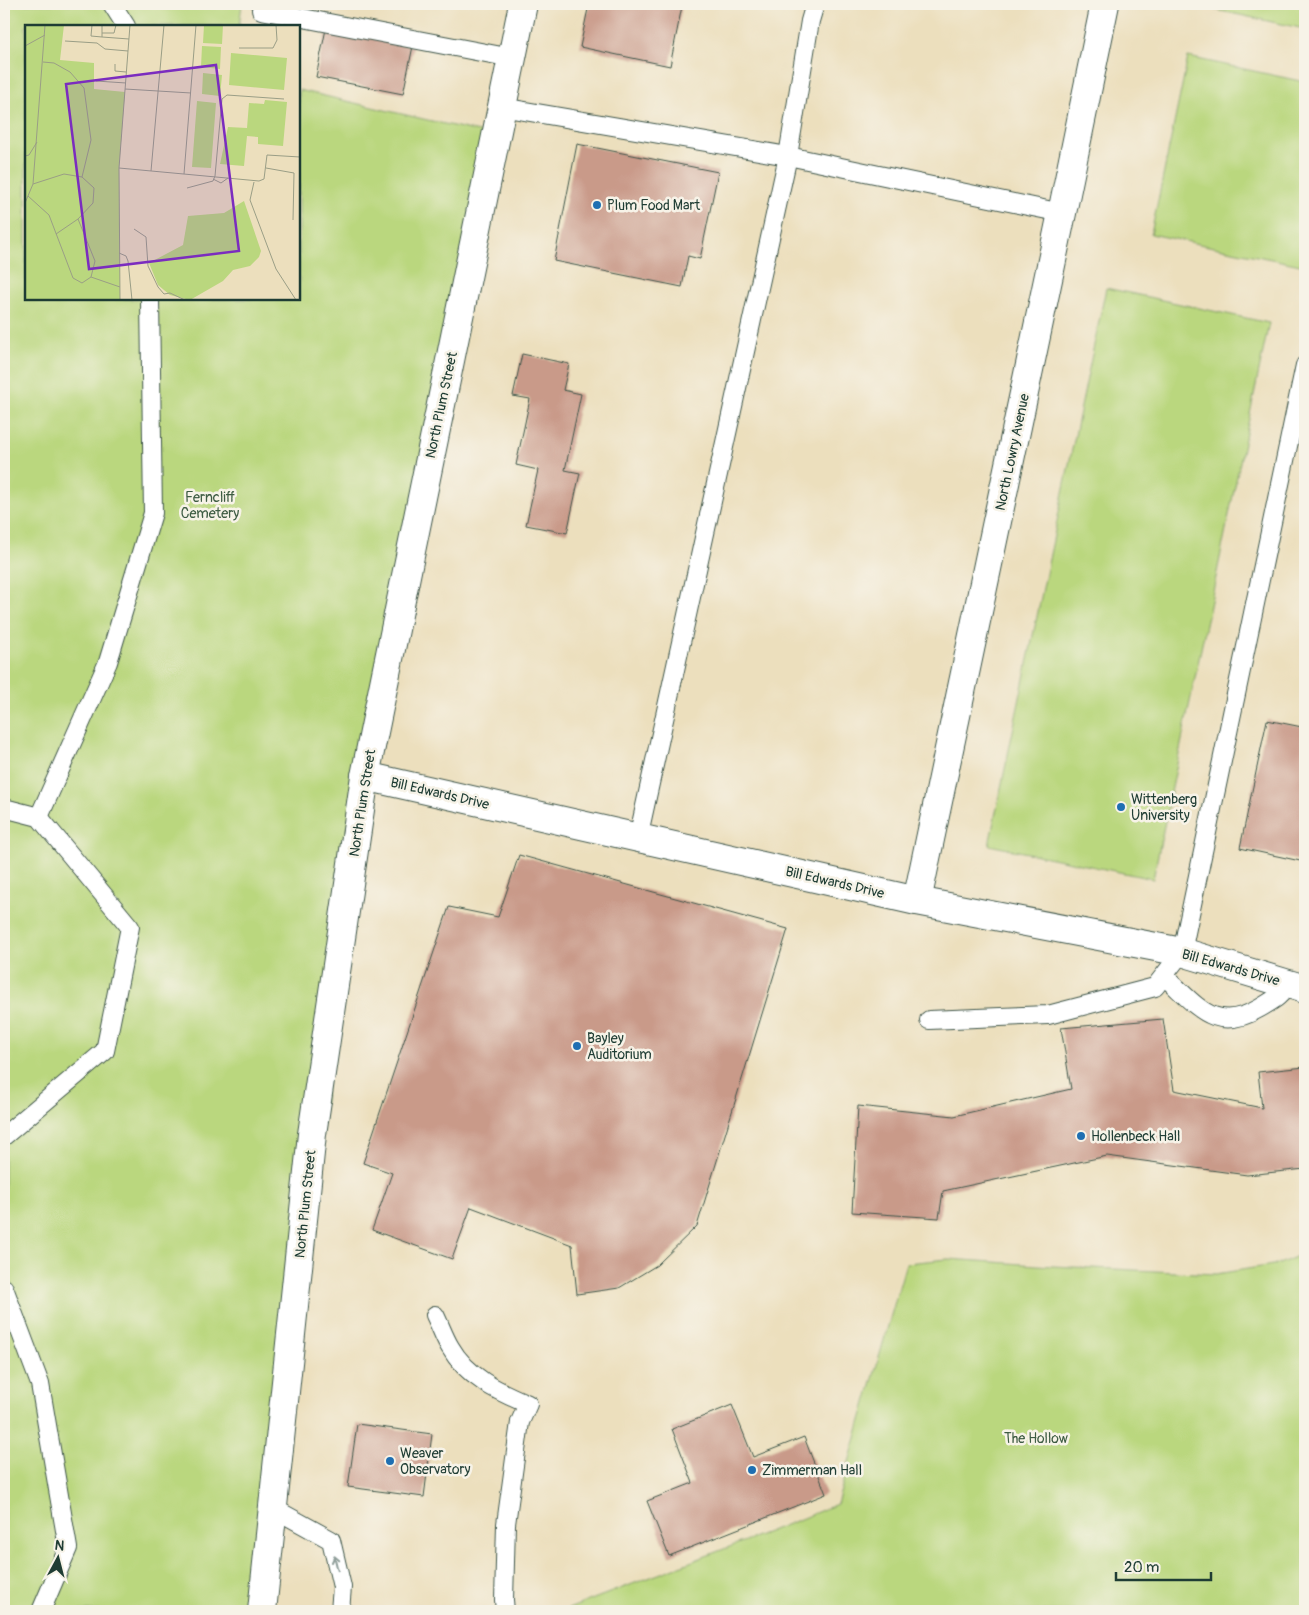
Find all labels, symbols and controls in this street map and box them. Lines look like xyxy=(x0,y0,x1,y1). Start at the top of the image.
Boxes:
inset map xyxy=(25,25,300,300)
place label: Plum Food Mart xyxy=(607,197,700,214)
marker: Plum Food Mart xyxy=(591,199,603,211)
street label: North Plum Street xyxy=(422,350,461,460)
street label: North Lowry Avenue xyxy=(992,392,1033,512)
park label: Ferncliff Cemetery xyxy=(181,489,239,522)
street label: North Plum Street xyxy=(346,748,379,858)
street label: Bill Edwards Drive xyxy=(389,774,491,813)
place label: Wittenberg University xyxy=(1131,791,1197,824)
marker: Wittenberg University xyxy=(1115,801,1127,813)
street label: Bill Edwards Drive xyxy=(784,863,886,902)
street label: Bill Edwards Drive xyxy=(1180,945,1282,990)
place label: Bayley Auditorium xyxy=(587,1030,652,1063)
marker: Bayley Auditorium xyxy=(571,1040,583,1052)
place label: Hollenbeck Hall xyxy=(1091,1128,1180,1145)
marker: Hollenbeck Hall xyxy=(1075,1130,1087,1142)
street label: North Plum Street xyxy=(291,1149,320,1259)
park label: The Hollow xyxy=(1004,1430,1069,1447)
place label: Weaver Observatory xyxy=(400,1445,470,1478)
marker: Weaver Observatory xyxy=(384,1455,396,1467)
place label: Zimmerman Hall xyxy=(762,1462,862,1479)
marker: Zimmerman Hall xyxy=(746,1464,758,1476)
north arrow xyxy=(32,1532,82,1582)
text: N xyxy=(54,1537,65,1555)
scale bar xyxy=(1116,1550,1212,1582)
one-way arrow xyxy=(331,1556,340,1572)
text: 20 m xyxy=(1124,1558,1159,1577)

